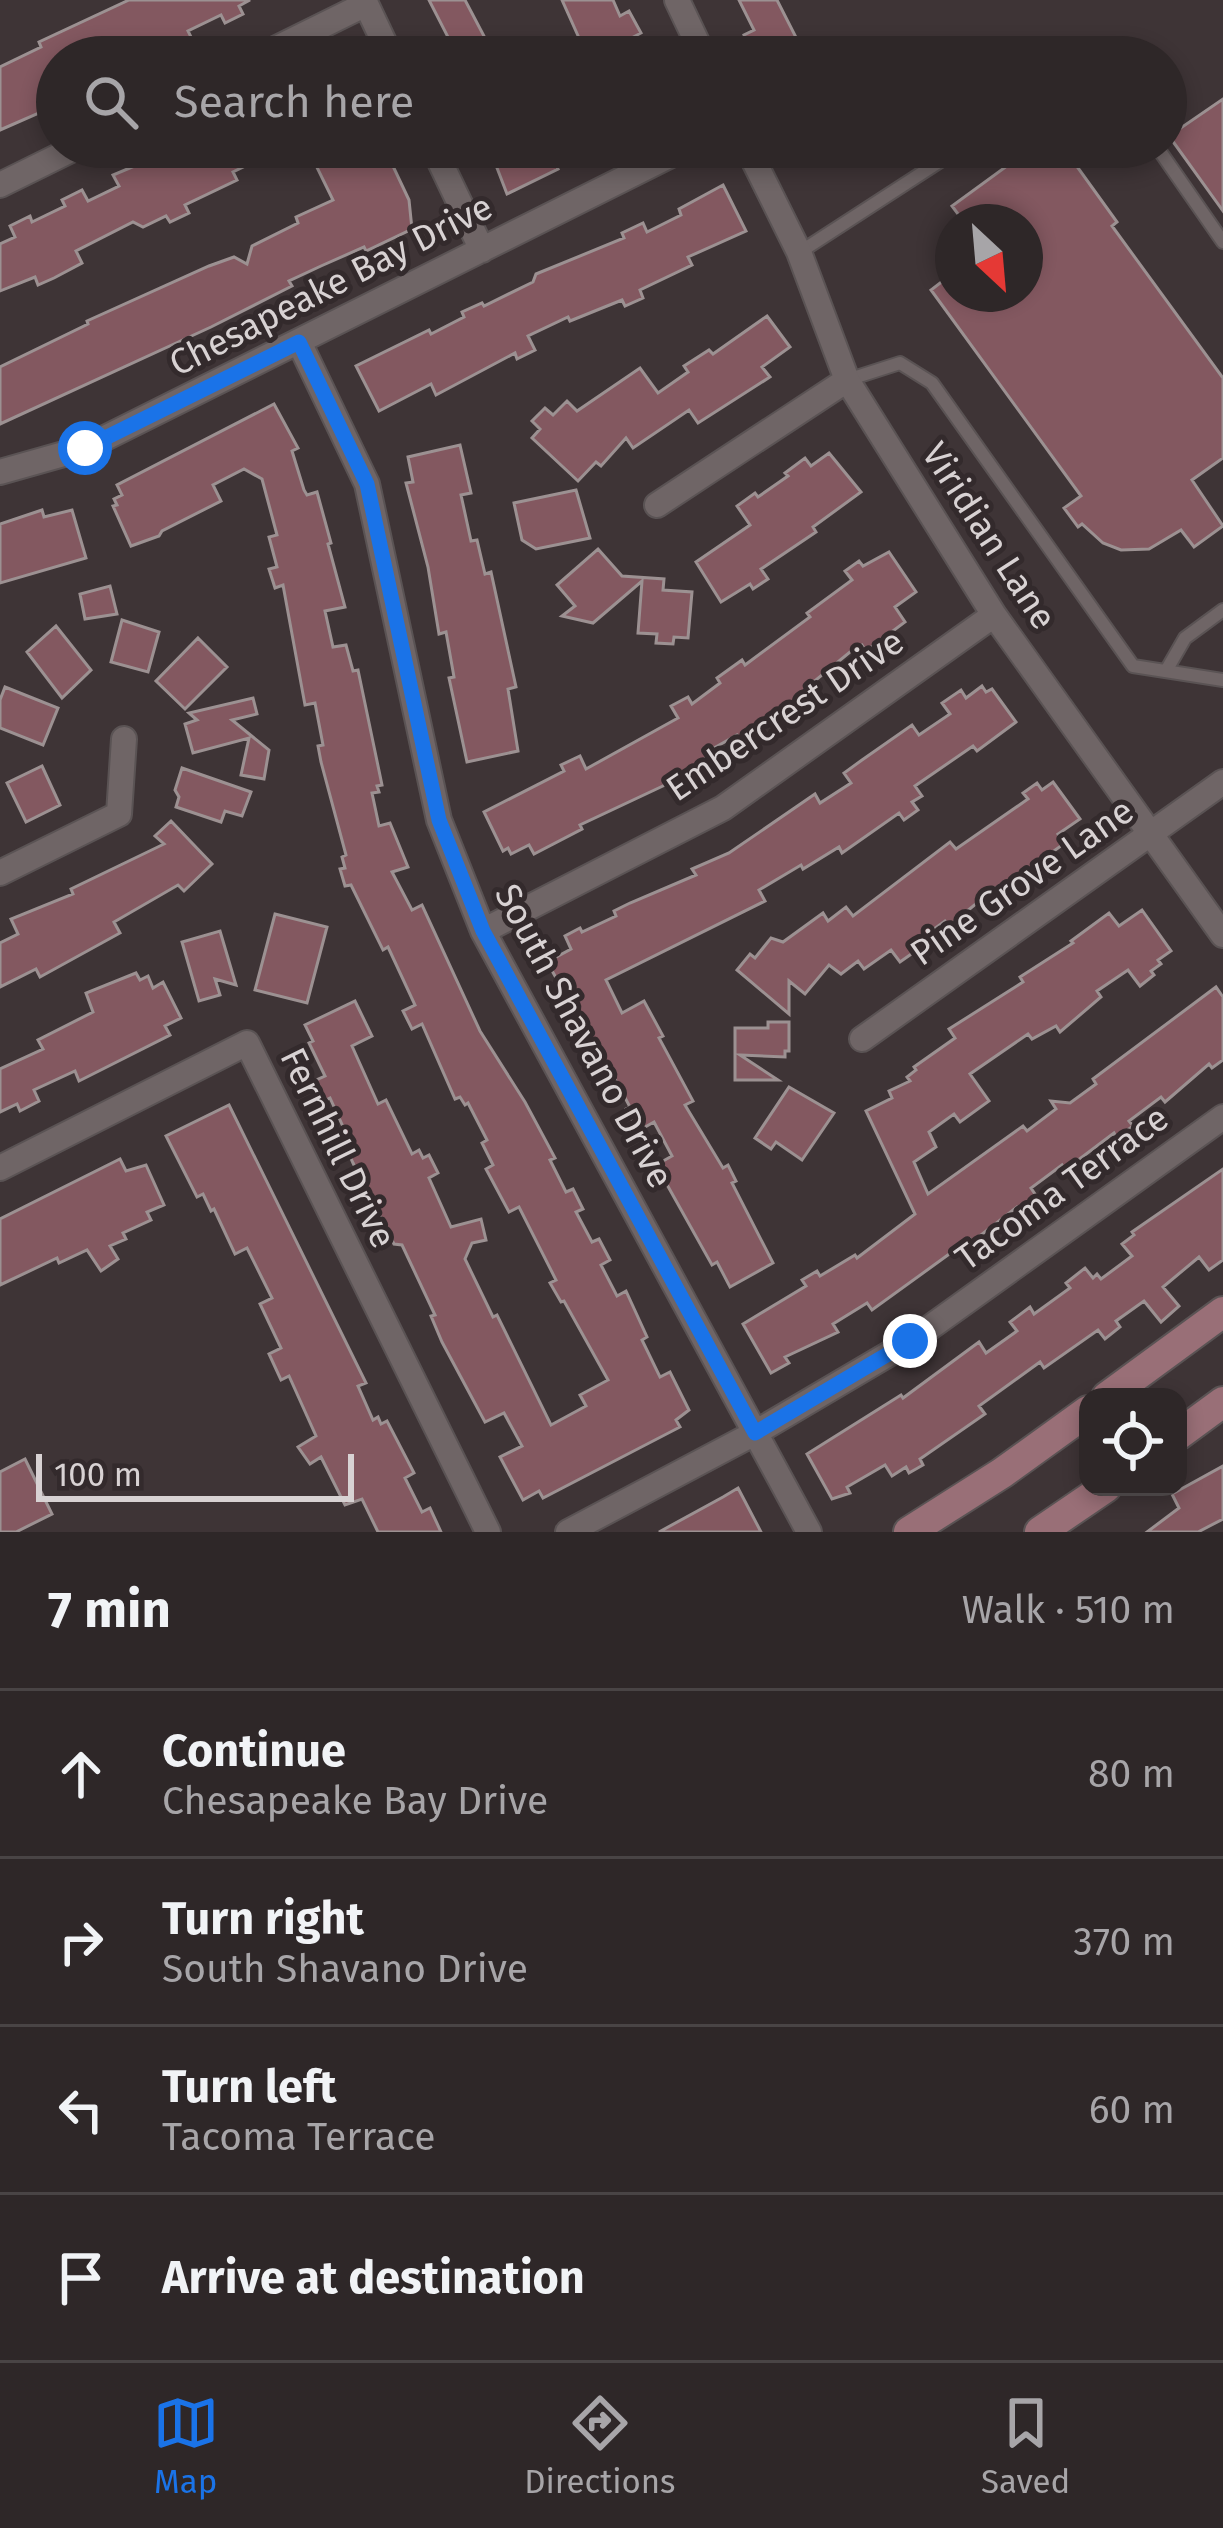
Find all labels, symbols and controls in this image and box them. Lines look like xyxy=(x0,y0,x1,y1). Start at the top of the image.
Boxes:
search box xyxy=(36,36,1187,168)
icon: search xyxy=(78,69,144,135)
text: Search here xyxy=(174,75,414,129)
street label: Chesapeake Bay Drive xyxy=(162,184,500,386)
north arrow xyxy=(935,204,1043,312)
route start xyxy=(58,421,112,475)
street label: Viridian Lane xyxy=(912,434,1066,638)
street label: Embercrest Drive xyxy=(658,619,912,811)
street label: Pine Grove Lane xyxy=(902,789,1142,975)
street label: South Shavano Drive xyxy=(485,877,683,1195)
street label: Fernhill Drive xyxy=(271,1041,405,1255)
street label: Tacoma Terrace xyxy=(947,1096,1177,1280)
route end xyxy=(883,1314,937,1368)
map controls xyxy=(1079,1388,1187,1496)
button: locate xyxy=(1079,1388,1187,1496)
scale bar xyxy=(36,1448,354,1501)
text: 100 m xyxy=(54,1455,142,1495)
text: 7 min xyxy=(48,1579,171,1641)
text: Walk · 510 m xyxy=(962,1587,1175,1633)
text: Continue xyxy=(162,1724,346,1778)
icon: ahead xyxy=(48,1741,114,1807)
text: 80 m xyxy=(1088,1751,1175,1797)
text: Chesapeake Bay Drive xyxy=(162,1778,548,1824)
text: Turn right xyxy=(162,1892,364,1946)
icon: right xyxy=(48,1909,114,1975)
text: 370 m xyxy=(1073,1919,1175,1965)
text: South Shavano Drive xyxy=(162,1946,528,1992)
text: Turn left xyxy=(162,2060,336,2114)
icon: left xyxy=(48,2077,114,2143)
text: 60 m xyxy=(1089,2087,1175,2133)
text: Tacoma Terrace xyxy=(162,2114,435,2160)
icon: arrive xyxy=(48,2245,114,2311)
text: Arrive at destination xyxy=(162,2251,585,2305)
tab: Map xyxy=(153,2390,219,2502)
tab: Directions xyxy=(524,2390,676,2502)
tab: Saved xyxy=(981,2390,1070,2502)

